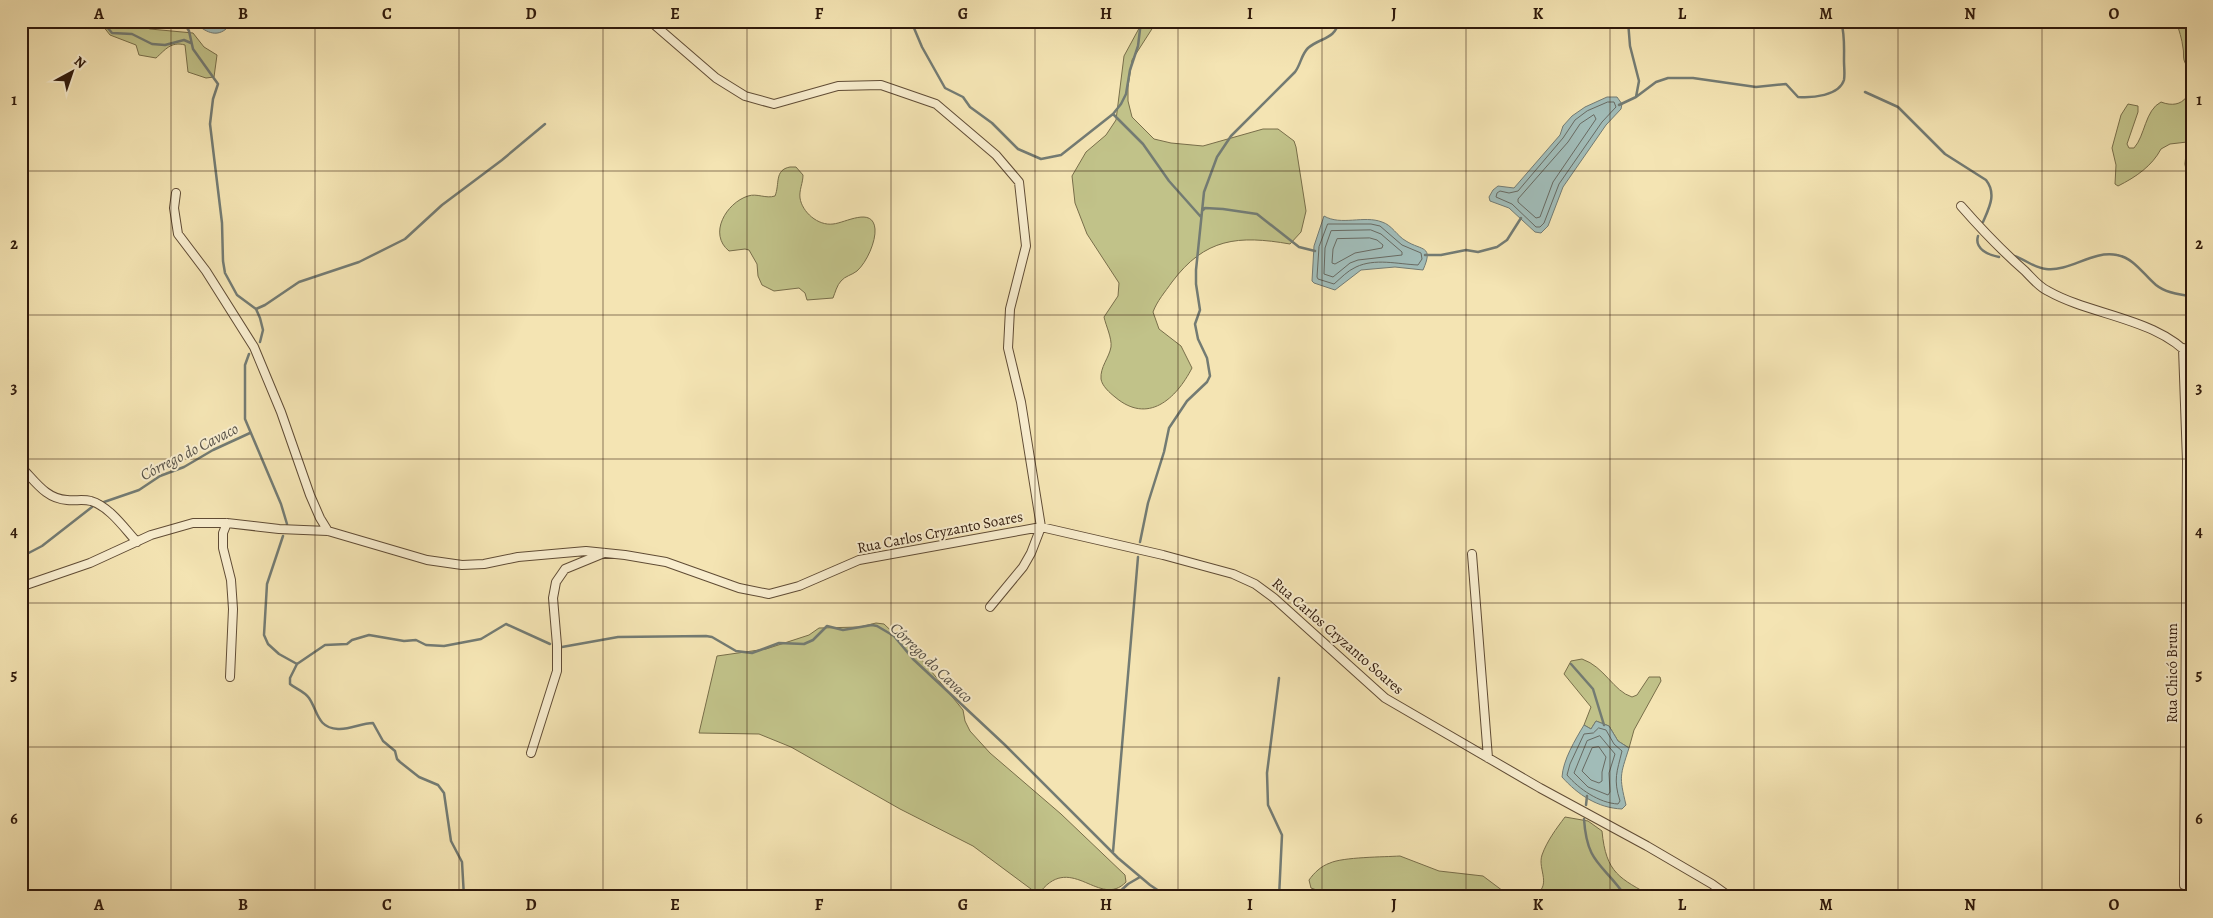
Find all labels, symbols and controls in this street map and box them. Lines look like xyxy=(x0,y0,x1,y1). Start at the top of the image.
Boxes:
text: A xyxy=(93,3,105,25)
text: B xyxy=(238,3,248,25)
text: C xyxy=(382,3,392,25)
text: D xyxy=(525,3,537,25)
text: E xyxy=(670,3,680,25)
text: F xyxy=(815,3,824,25)
text: G xyxy=(958,3,968,25)
text: H xyxy=(1100,3,1112,25)
text: I xyxy=(1247,3,1253,25)
text: J xyxy=(1391,3,1397,25)
text: K xyxy=(1533,3,1544,25)
text: L xyxy=(1678,3,1687,25)
text: M xyxy=(1819,3,1833,25)
text: N xyxy=(1964,3,1976,25)
text: O xyxy=(2109,3,2120,25)
north arrow xyxy=(48,48,98,98)
text: N xyxy=(70,52,90,73)
text: 1 xyxy=(11,89,17,111)
text: 1 xyxy=(2196,89,2202,111)
text: 2 xyxy=(10,233,18,255)
text: 2 xyxy=(2195,233,2203,255)
text: 3 xyxy=(11,377,18,399)
text: 3 xyxy=(2196,377,2203,399)
water label: Córrego do Cavaco xyxy=(137,418,242,486)
street label: Rua Carlos Cryzanto Soares xyxy=(855,506,1025,558)
text: 4 xyxy=(10,521,18,543)
text: 4 xyxy=(2195,521,2203,543)
street label: Rua Carlos Cryzanto Soares xyxy=(1268,573,1408,699)
water label: Córrego do Cavaco xyxy=(885,617,978,708)
street label: Rua Chicó Brum xyxy=(2162,622,2182,723)
text: 5 xyxy=(11,664,18,686)
text: 5 xyxy=(2196,664,2203,686)
text: 6 xyxy=(10,808,18,830)
text: 6 xyxy=(2195,808,2203,830)
text: A xyxy=(93,894,105,916)
text: B xyxy=(238,894,248,916)
text: C xyxy=(382,894,392,916)
text: D xyxy=(525,894,537,916)
text: E xyxy=(670,894,680,916)
text: F xyxy=(815,894,824,916)
text: G xyxy=(958,894,968,916)
text: H xyxy=(1100,894,1112,916)
text: I xyxy=(1247,894,1253,916)
text: J xyxy=(1391,894,1397,916)
text: K xyxy=(1533,894,1544,916)
text: L xyxy=(1678,894,1687,916)
text: M xyxy=(1819,894,1833,916)
text: N xyxy=(1964,894,1976,916)
text: O xyxy=(2109,894,2120,916)

